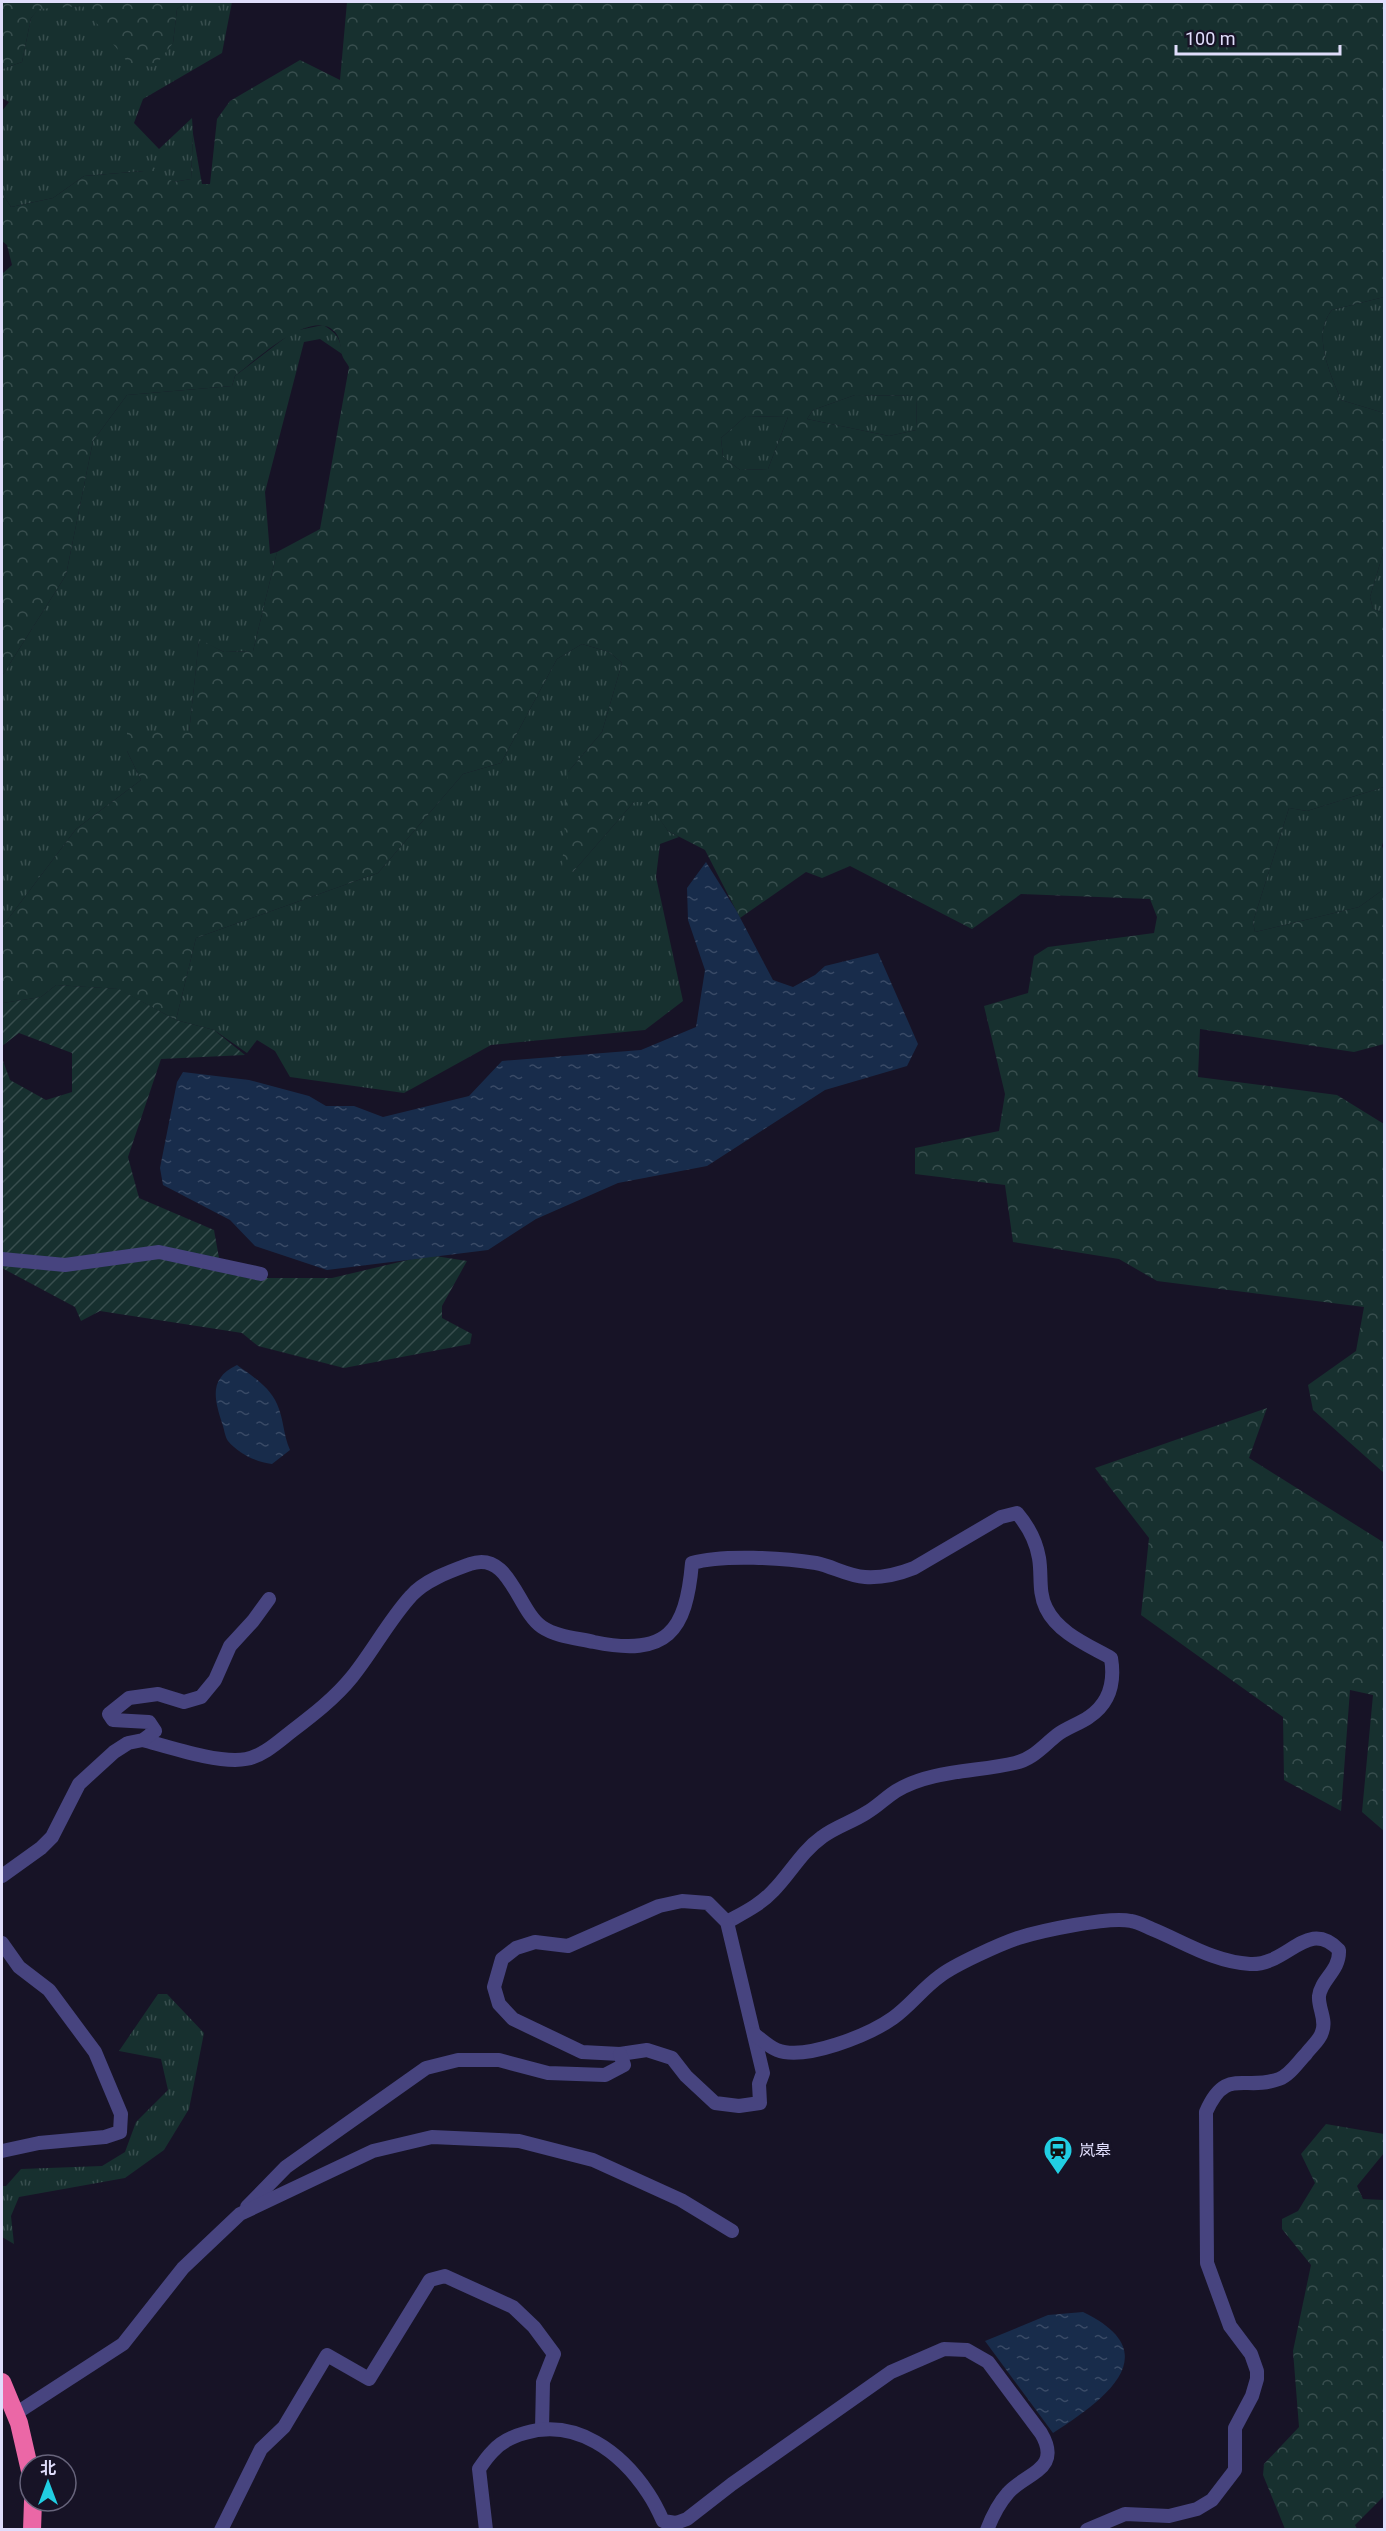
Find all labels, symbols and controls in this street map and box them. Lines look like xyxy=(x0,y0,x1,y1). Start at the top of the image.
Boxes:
scale bar xyxy=(1176,18,1340,56)
text: 100 m xyxy=(1185,28,1236,49)
station icon: 岚皋 xyxy=(1042,2134,1074,2176)
place label: 岚皋 xyxy=(1079,2141,1111,2160)
north arrow xyxy=(18,2453,78,2513)
text: 北 xyxy=(40,2459,56,2478)

